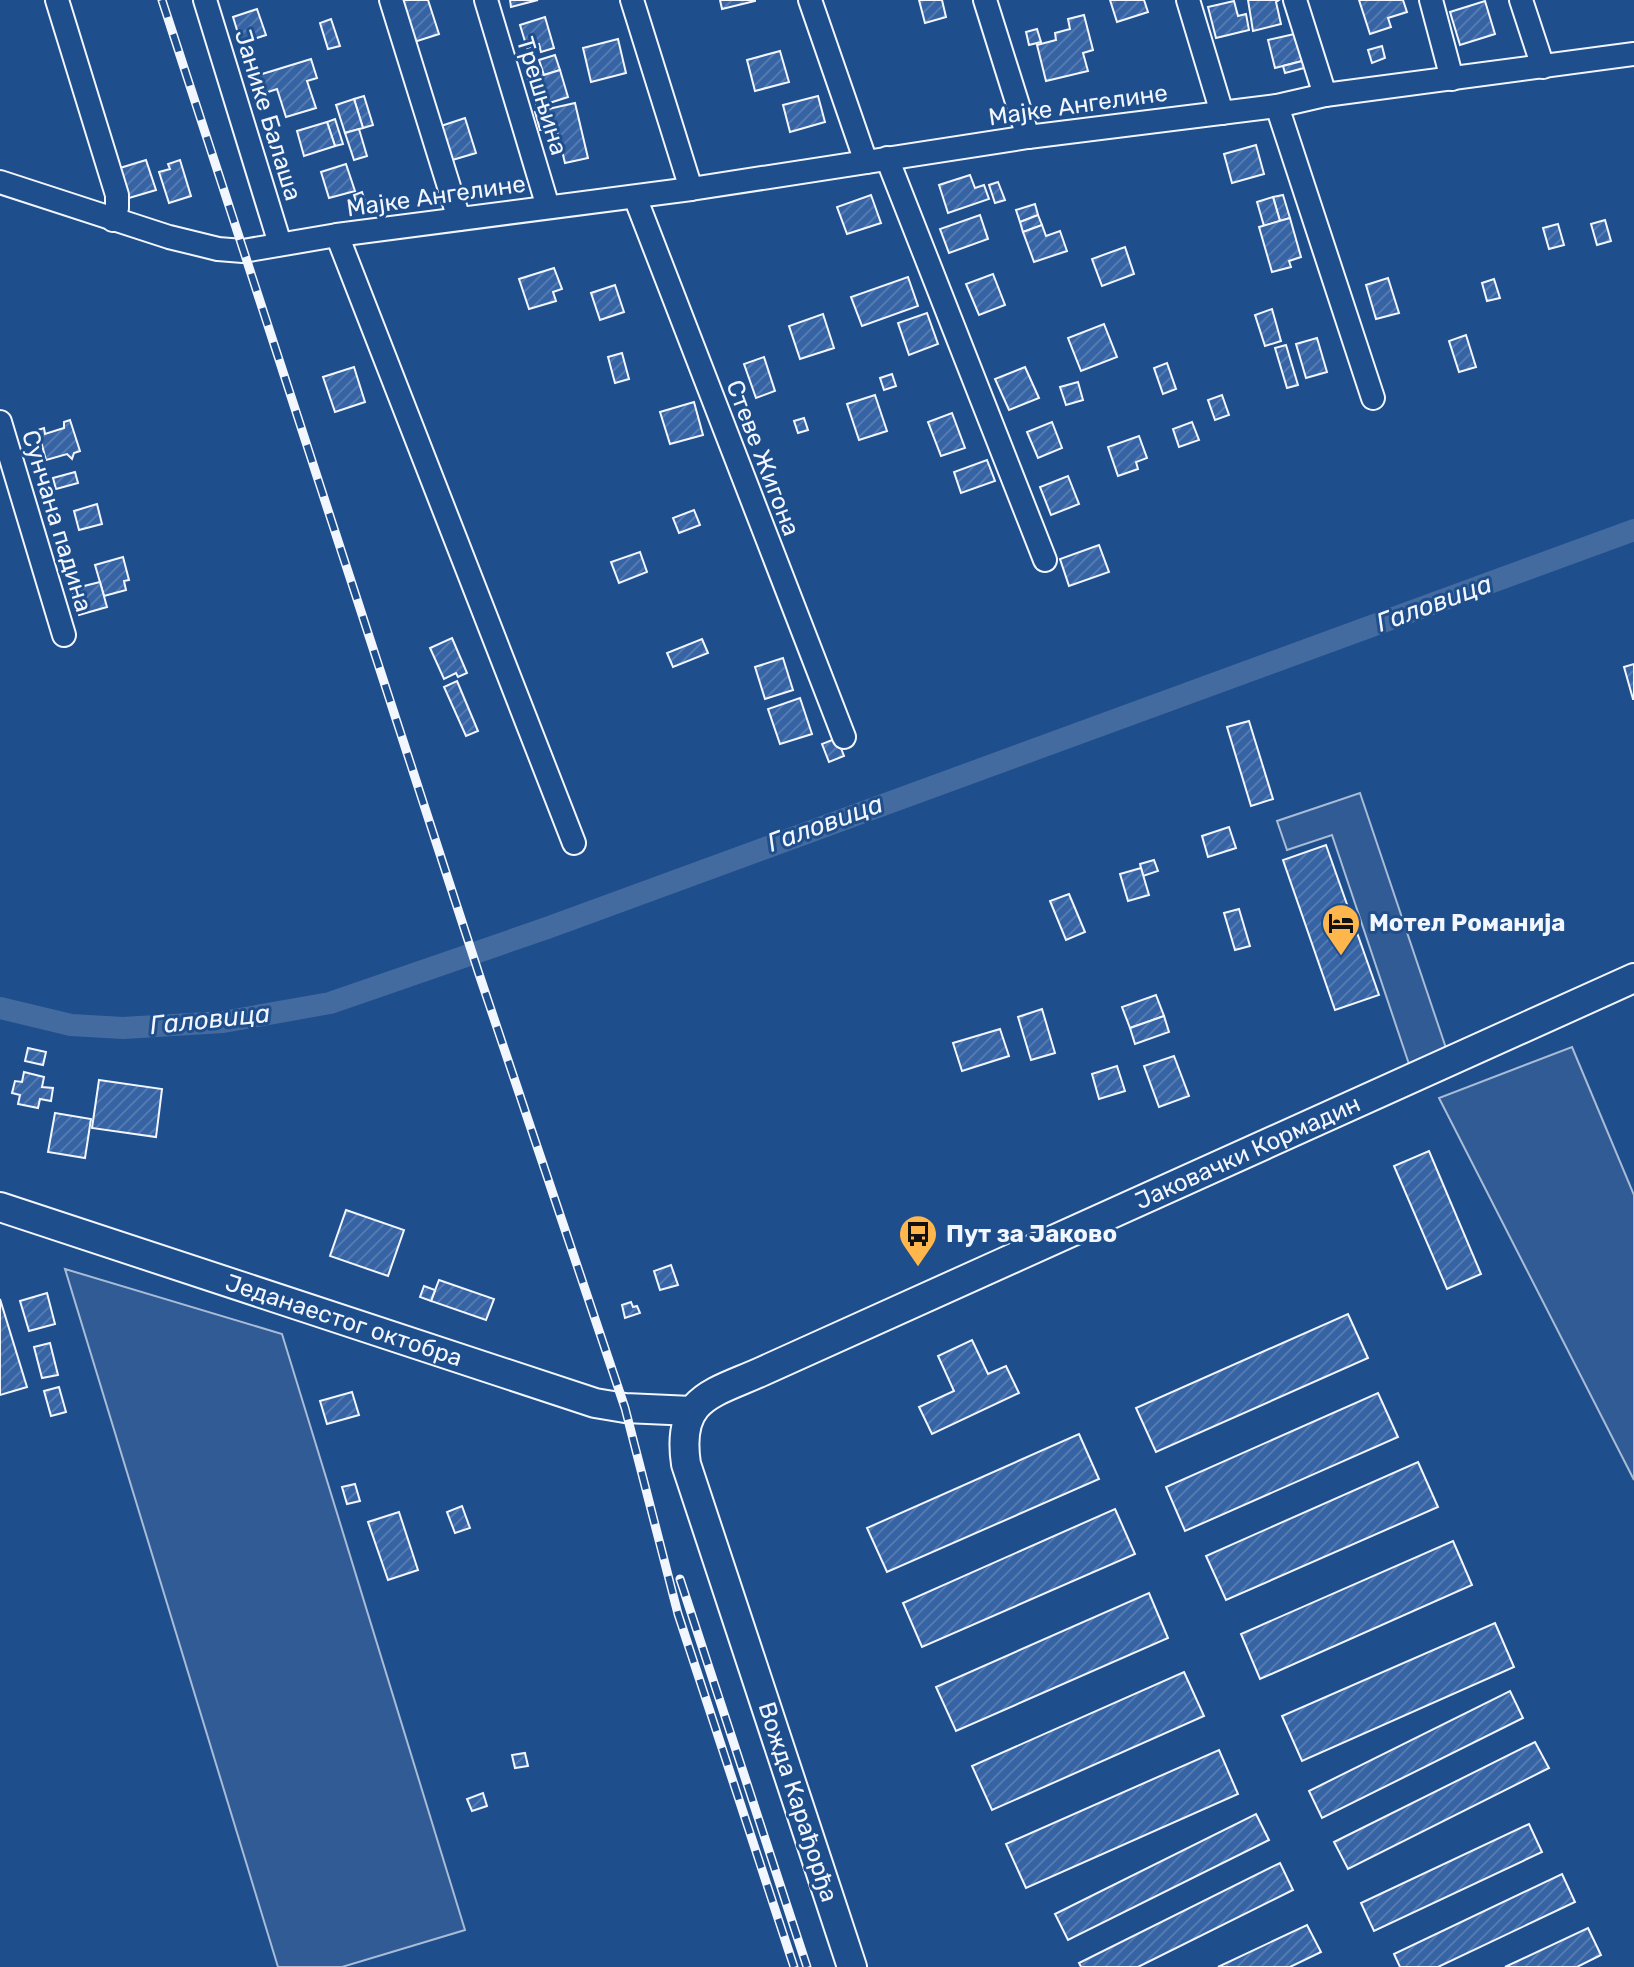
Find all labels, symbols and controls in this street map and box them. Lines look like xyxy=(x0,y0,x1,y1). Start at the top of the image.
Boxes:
street label: Јанике Балаша xyxy=(229,26,307,204)
street label: Трешњина xyxy=(511,34,573,158)
street label: Мајке Ангелине xyxy=(987,79,1169,131)
street label: Мајке Ангелине xyxy=(345,170,527,222)
street label: Стеве Жигона xyxy=(720,376,806,540)
street label: Сунчана падина xyxy=(16,427,98,615)
water label: Галовица xyxy=(1372,568,1496,639)
water label: Галовица xyxy=(763,788,887,859)
hotel icon: Мотел Романија xyxy=(1320,902,1362,957)
place label: Мотел Романија xyxy=(1369,909,1565,937)
water label: Галовица xyxy=(148,998,272,1041)
street label: Јаковачки Кормадин xyxy=(1131,1089,1365,1215)
bus stop icon: Пут за Јаково xyxy=(897,1213,939,1268)
place label: Пут за Јаково xyxy=(946,1220,1117,1248)
street label: Једанаестог октобра xyxy=(222,1268,466,1372)
street label: Вожда Карађорђа xyxy=(752,1698,844,1906)

